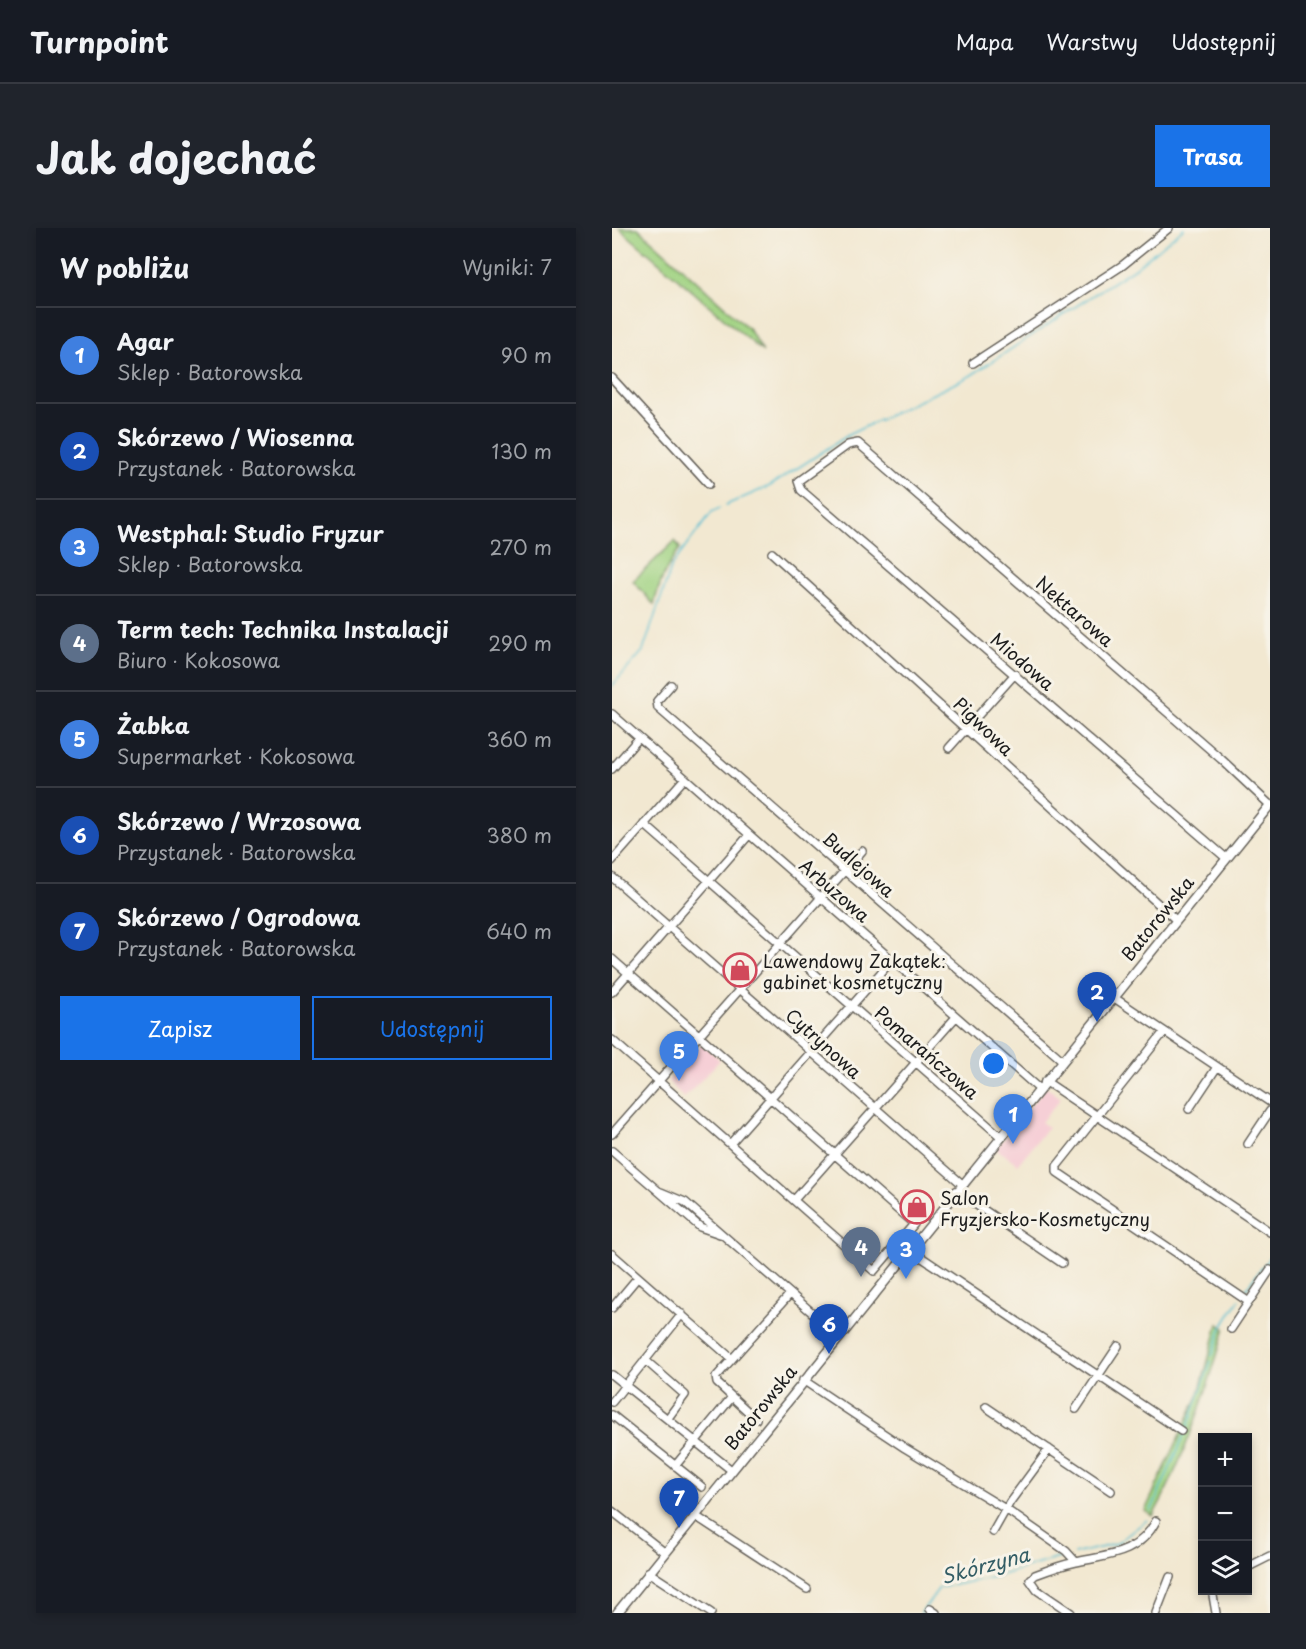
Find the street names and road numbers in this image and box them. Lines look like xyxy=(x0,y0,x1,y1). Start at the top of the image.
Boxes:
street label: Nektarowa xyxy=(1030,569,1121,653)
street label: Miodowa xyxy=(985,626,1061,697)
street label: Pigwowa xyxy=(948,690,1021,762)
street label: Budlejowa xyxy=(817,825,902,904)
street label: Arbuzowa xyxy=(794,852,877,929)
street label: Batorowska xyxy=(1114,869,1200,966)
street label: Pomarańczowa xyxy=(869,999,986,1106)
street label: Cytrynowa xyxy=(780,1002,869,1085)
street label: Batorowska xyxy=(717,1358,803,1455)

